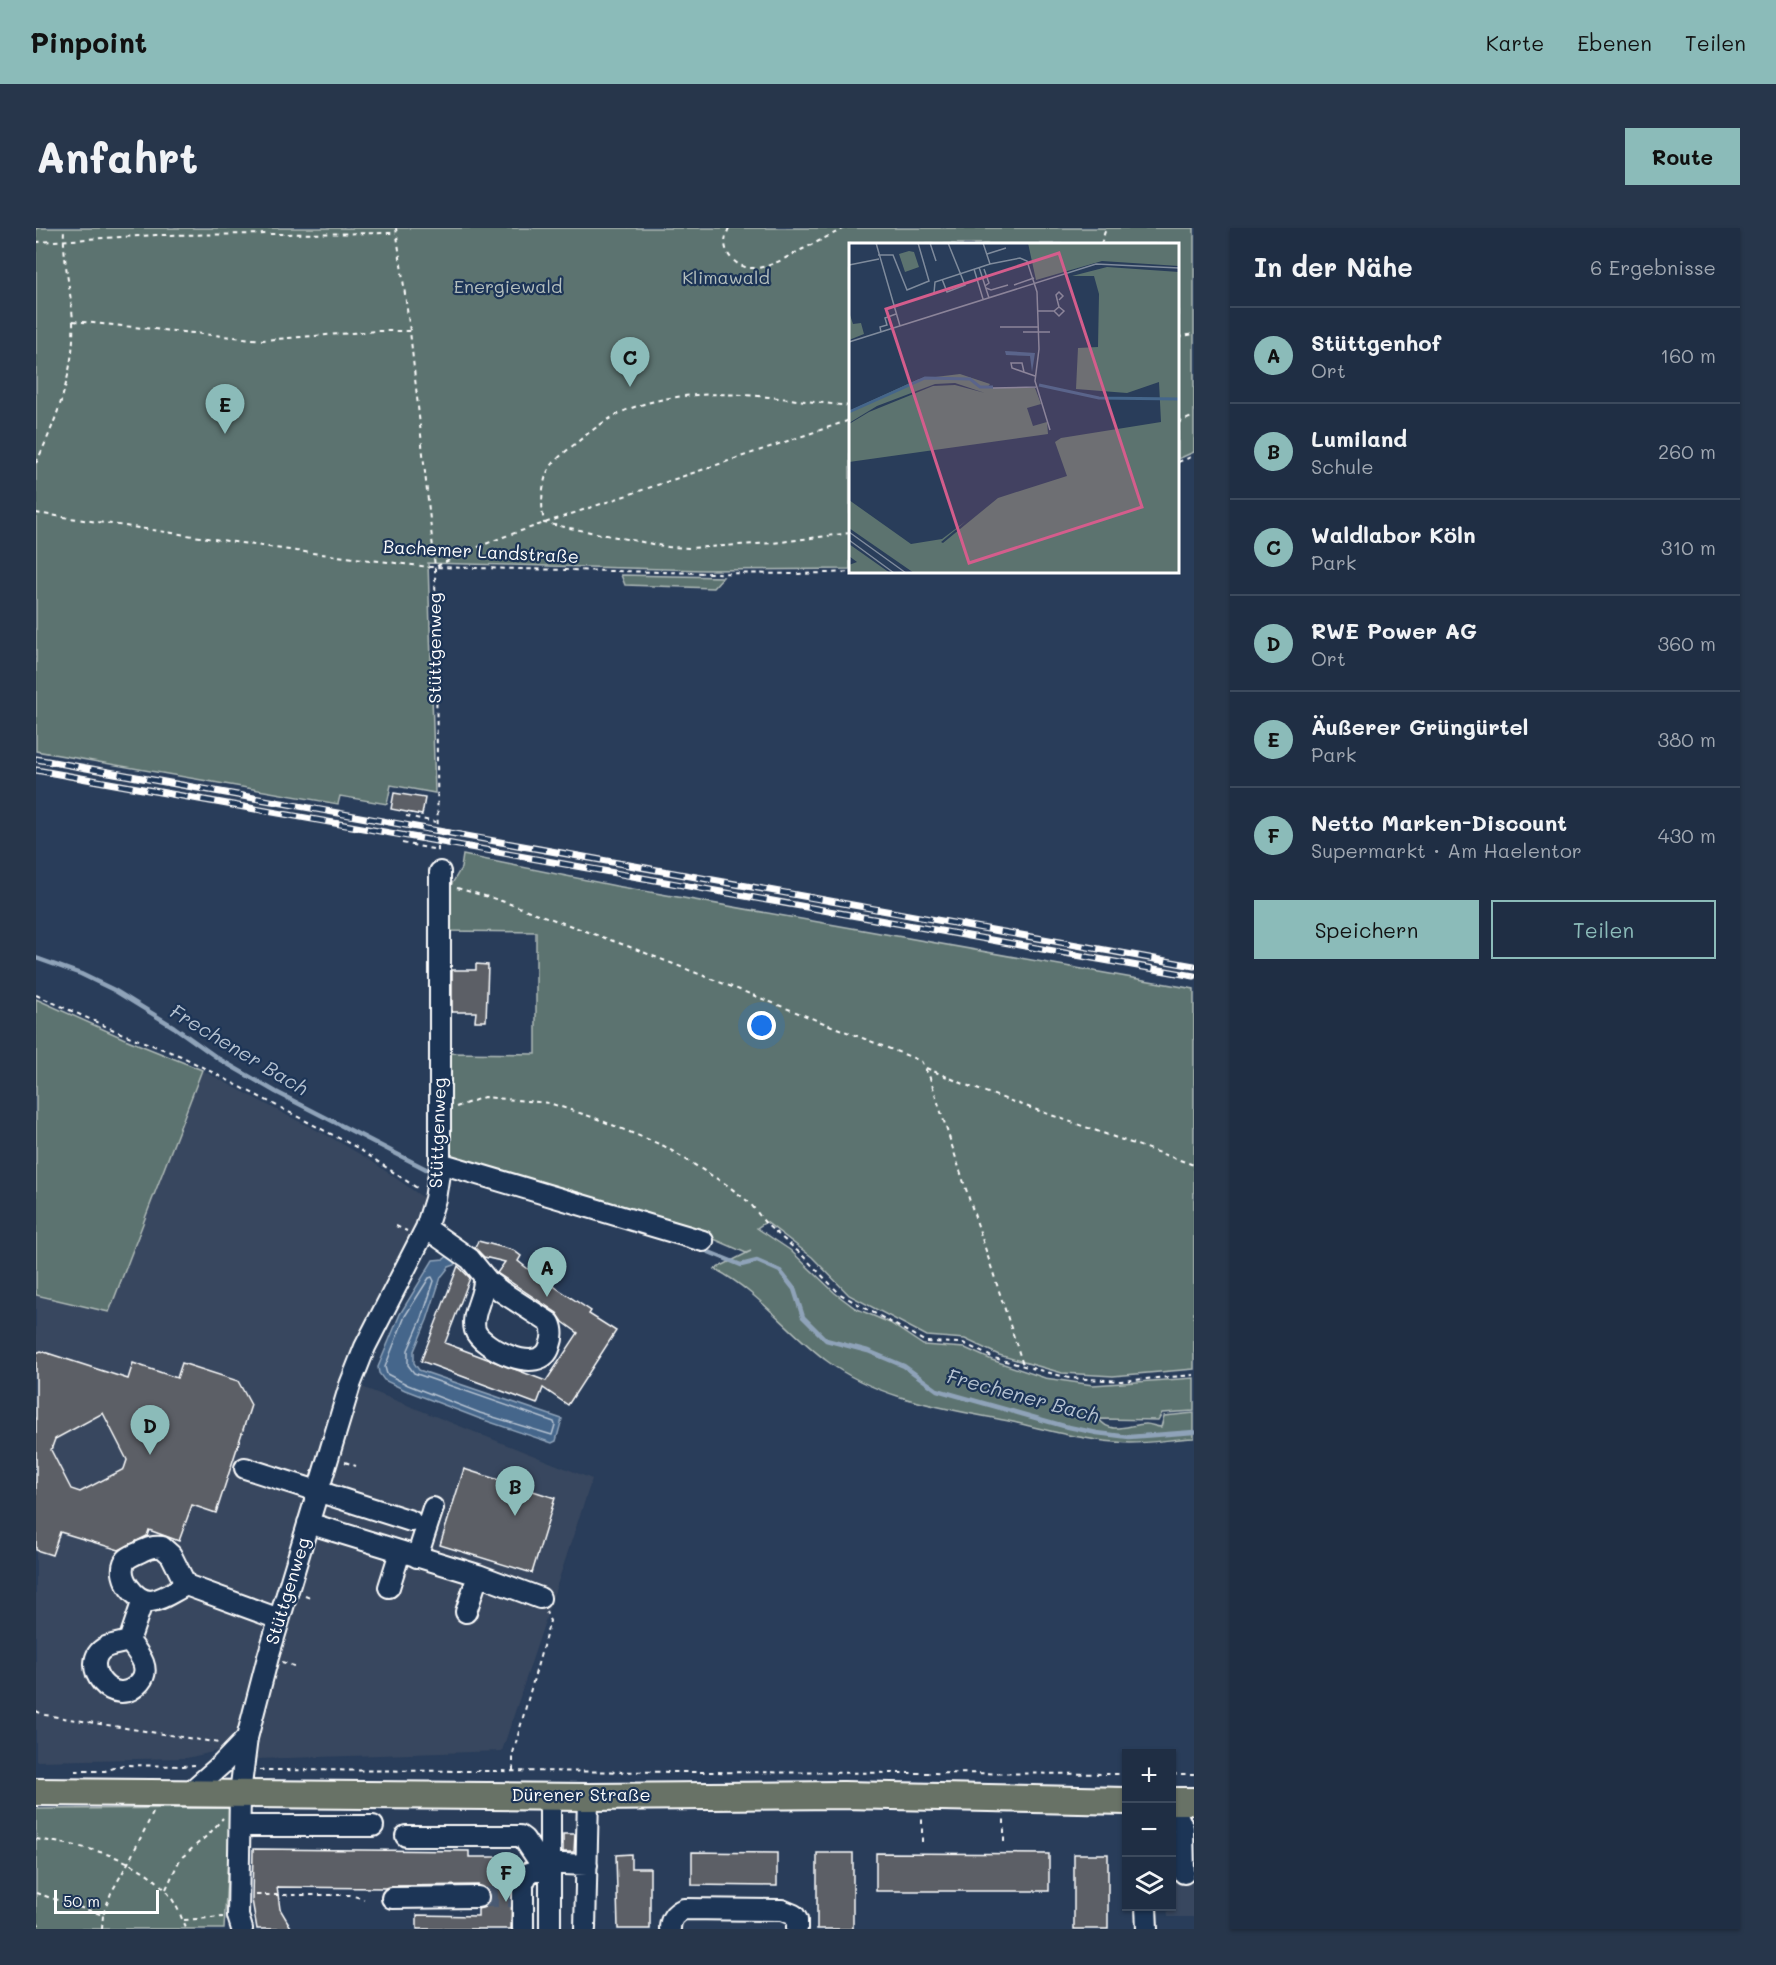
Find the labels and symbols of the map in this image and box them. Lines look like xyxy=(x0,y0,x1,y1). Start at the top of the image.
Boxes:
inset map xyxy=(849,243,1179,573)
park label: Klimawald xyxy=(682,265,770,289)
park label: Energiewald xyxy=(454,274,562,298)
pin: C xyxy=(610,338,650,387)
pin: E xyxy=(206,384,244,434)
street label: Bachemer Landstraße xyxy=(383,534,580,568)
street label: Stüttgenweg xyxy=(422,593,446,703)
water label: Frechener Bach xyxy=(166,998,313,1101)
your location xyxy=(747,1011,776,1040)
street label: Stüttgenweg xyxy=(423,1077,451,1189)
pin: A xyxy=(528,1248,566,1297)
water label: Frechener Bach xyxy=(944,1362,1102,1428)
pin: D xyxy=(130,1406,170,1455)
pin: B xyxy=(496,1466,534,1516)
street label: Stüttgenweg xyxy=(259,1534,315,1647)
street label: Dürener Straße xyxy=(511,1782,651,1806)
pin: F xyxy=(486,1852,526,1902)
scale bar xyxy=(54,1887,159,1914)

